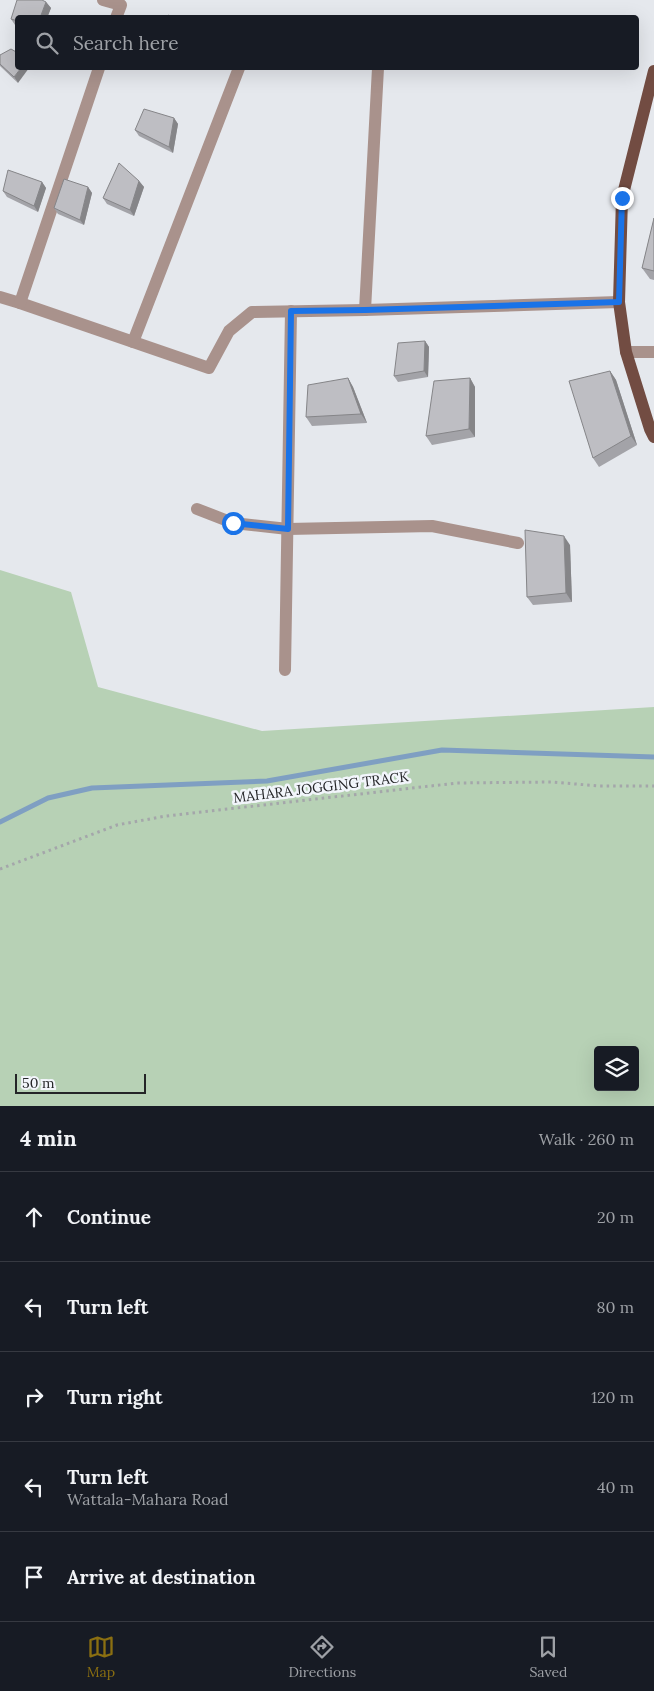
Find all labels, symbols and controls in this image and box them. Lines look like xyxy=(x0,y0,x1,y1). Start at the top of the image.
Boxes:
search box xyxy=(15,15,639,70)
icon: search xyxy=(33,29,61,57)
text: Search here xyxy=(73,31,179,55)
route end xyxy=(611,187,634,210)
route start xyxy=(222,512,245,535)
street label: MAHARA JOGGING TRACK xyxy=(232,767,410,807)
map controls xyxy=(594,1046,639,1091)
button: layers xyxy=(594,1046,639,1091)
scale bar xyxy=(15,1071,146,1094)
text: 50 m xyxy=(22,1074,55,1092)
text: 4 min xyxy=(20,1125,77,1152)
text: Walk · 260 m xyxy=(539,1129,634,1149)
icon: ahead xyxy=(20,1203,48,1231)
text: Continue xyxy=(67,1205,151,1229)
text: 20 m xyxy=(597,1207,634,1227)
icon: left xyxy=(20,1293,48,1321)
text: Turn left xyxy=(67,1295,148,1319)
text: 80 m xyxy=(597,1297,634,1317)
icon: right xyxy=(20,1383,48,1411)
text: Turn right xyxy=(67,1385,163,1409)
text: 120 m xyxy=(591,1387,634,1407)
text: Turn left xyxy=(67,1465,148,1489)
icon: left xyxy=(20,1473,48,1501)
text: 40 m xyxy=(597,1477,634,1497)
text: Wattala-Mahara Road xyxy=(67,1489,229,1509)
icon: arrive xyxy=(20,1563,48,1591)
text: Arrive at destination xyxy=(67,1565,256,1589)
tab: Map xyxy=(87,1633,115,1681)
tab: Directions xyxy=(288,1633,356,1681)
tab: Saved xyxy=(529,1633,567,1681)

